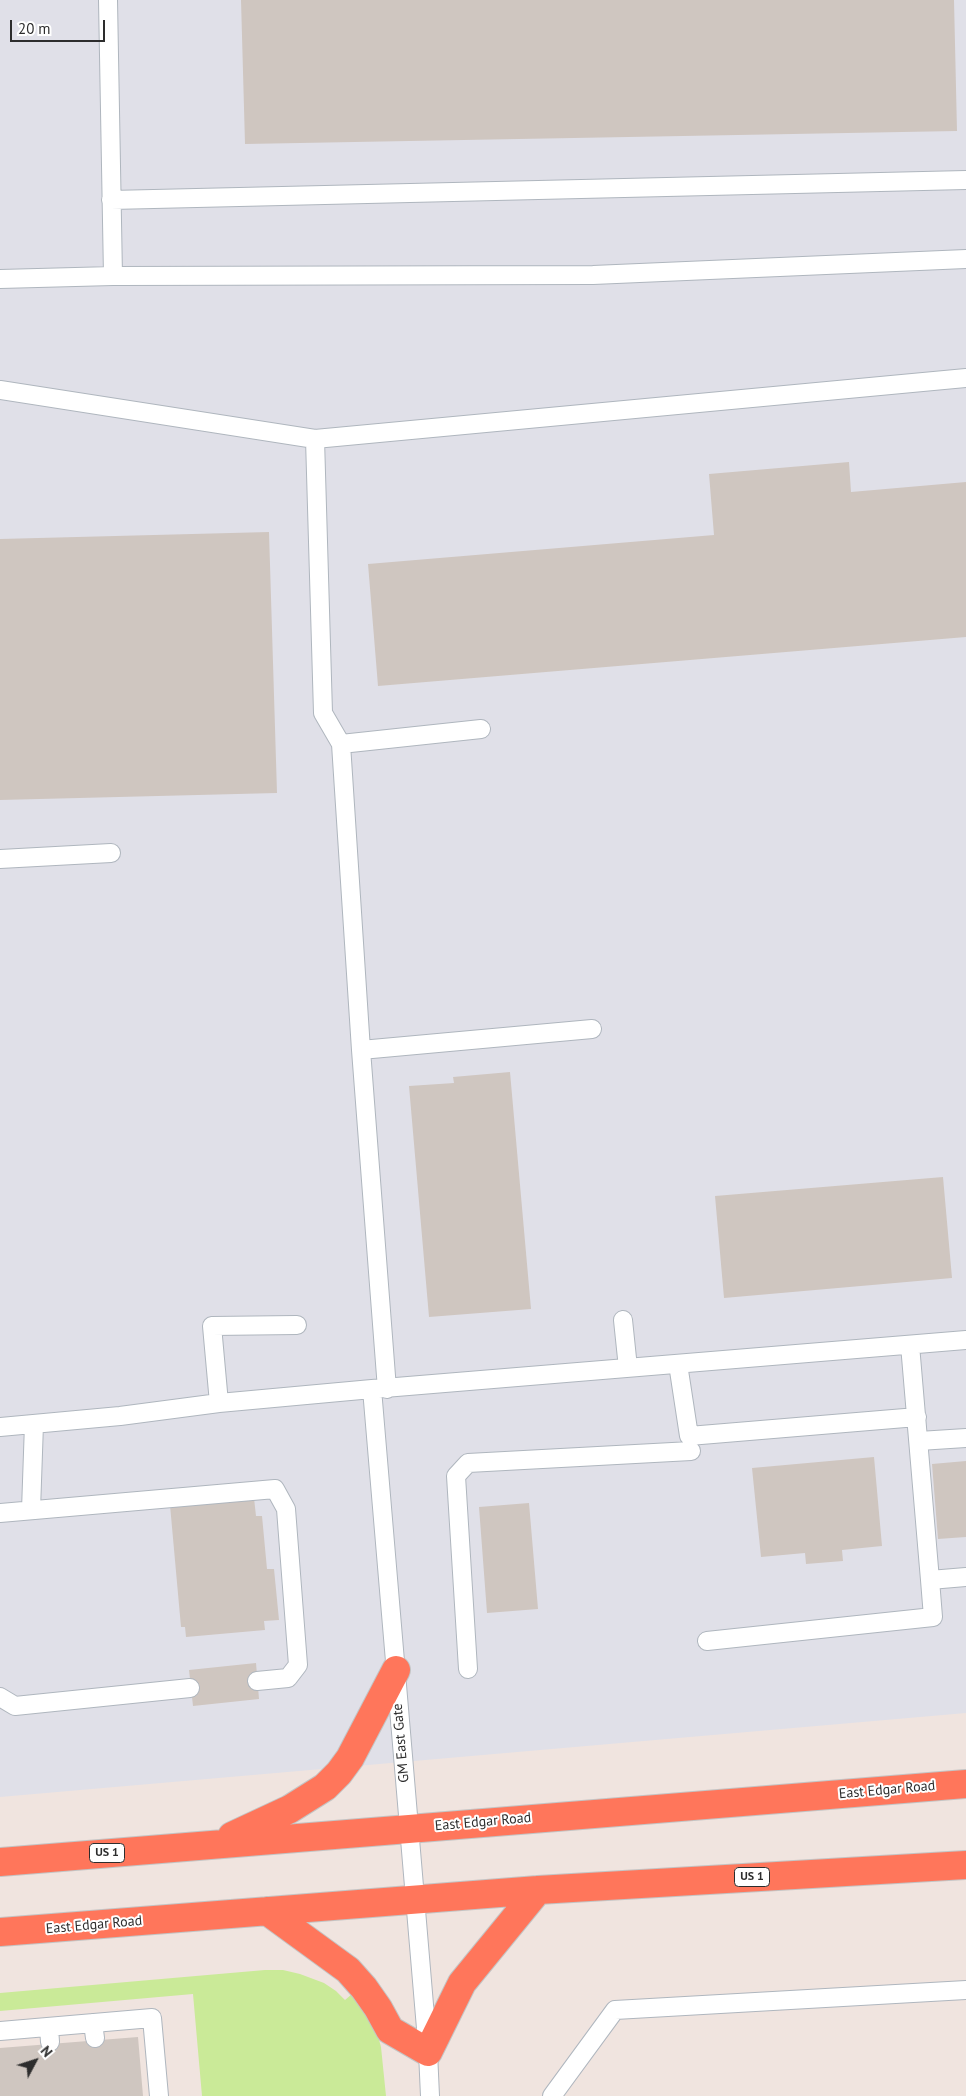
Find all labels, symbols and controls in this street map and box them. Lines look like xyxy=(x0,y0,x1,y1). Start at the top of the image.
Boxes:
scale bar xyxy=(12,10,108,42)
text: 20 m xyxy=(18,19,51,38)
street label: GM East Gate xyxy=(389,1703,413,1783)
street label: East Edgar Road xyxy=(838,1777,936,1803)
street label: East Edgar Road xyxy=(434,1809,532,1835)
road number: US 1 xyxy=(90,1844,124,1862)
road number: US 1 xyxy=(734,1868,770,1886)
street label: East Edgar Road xyxy=(45,1912,143,1938)
north arrow xyxy=(10,2036,60,2086)
text: N xyxy=(37,2042,56,2061)

